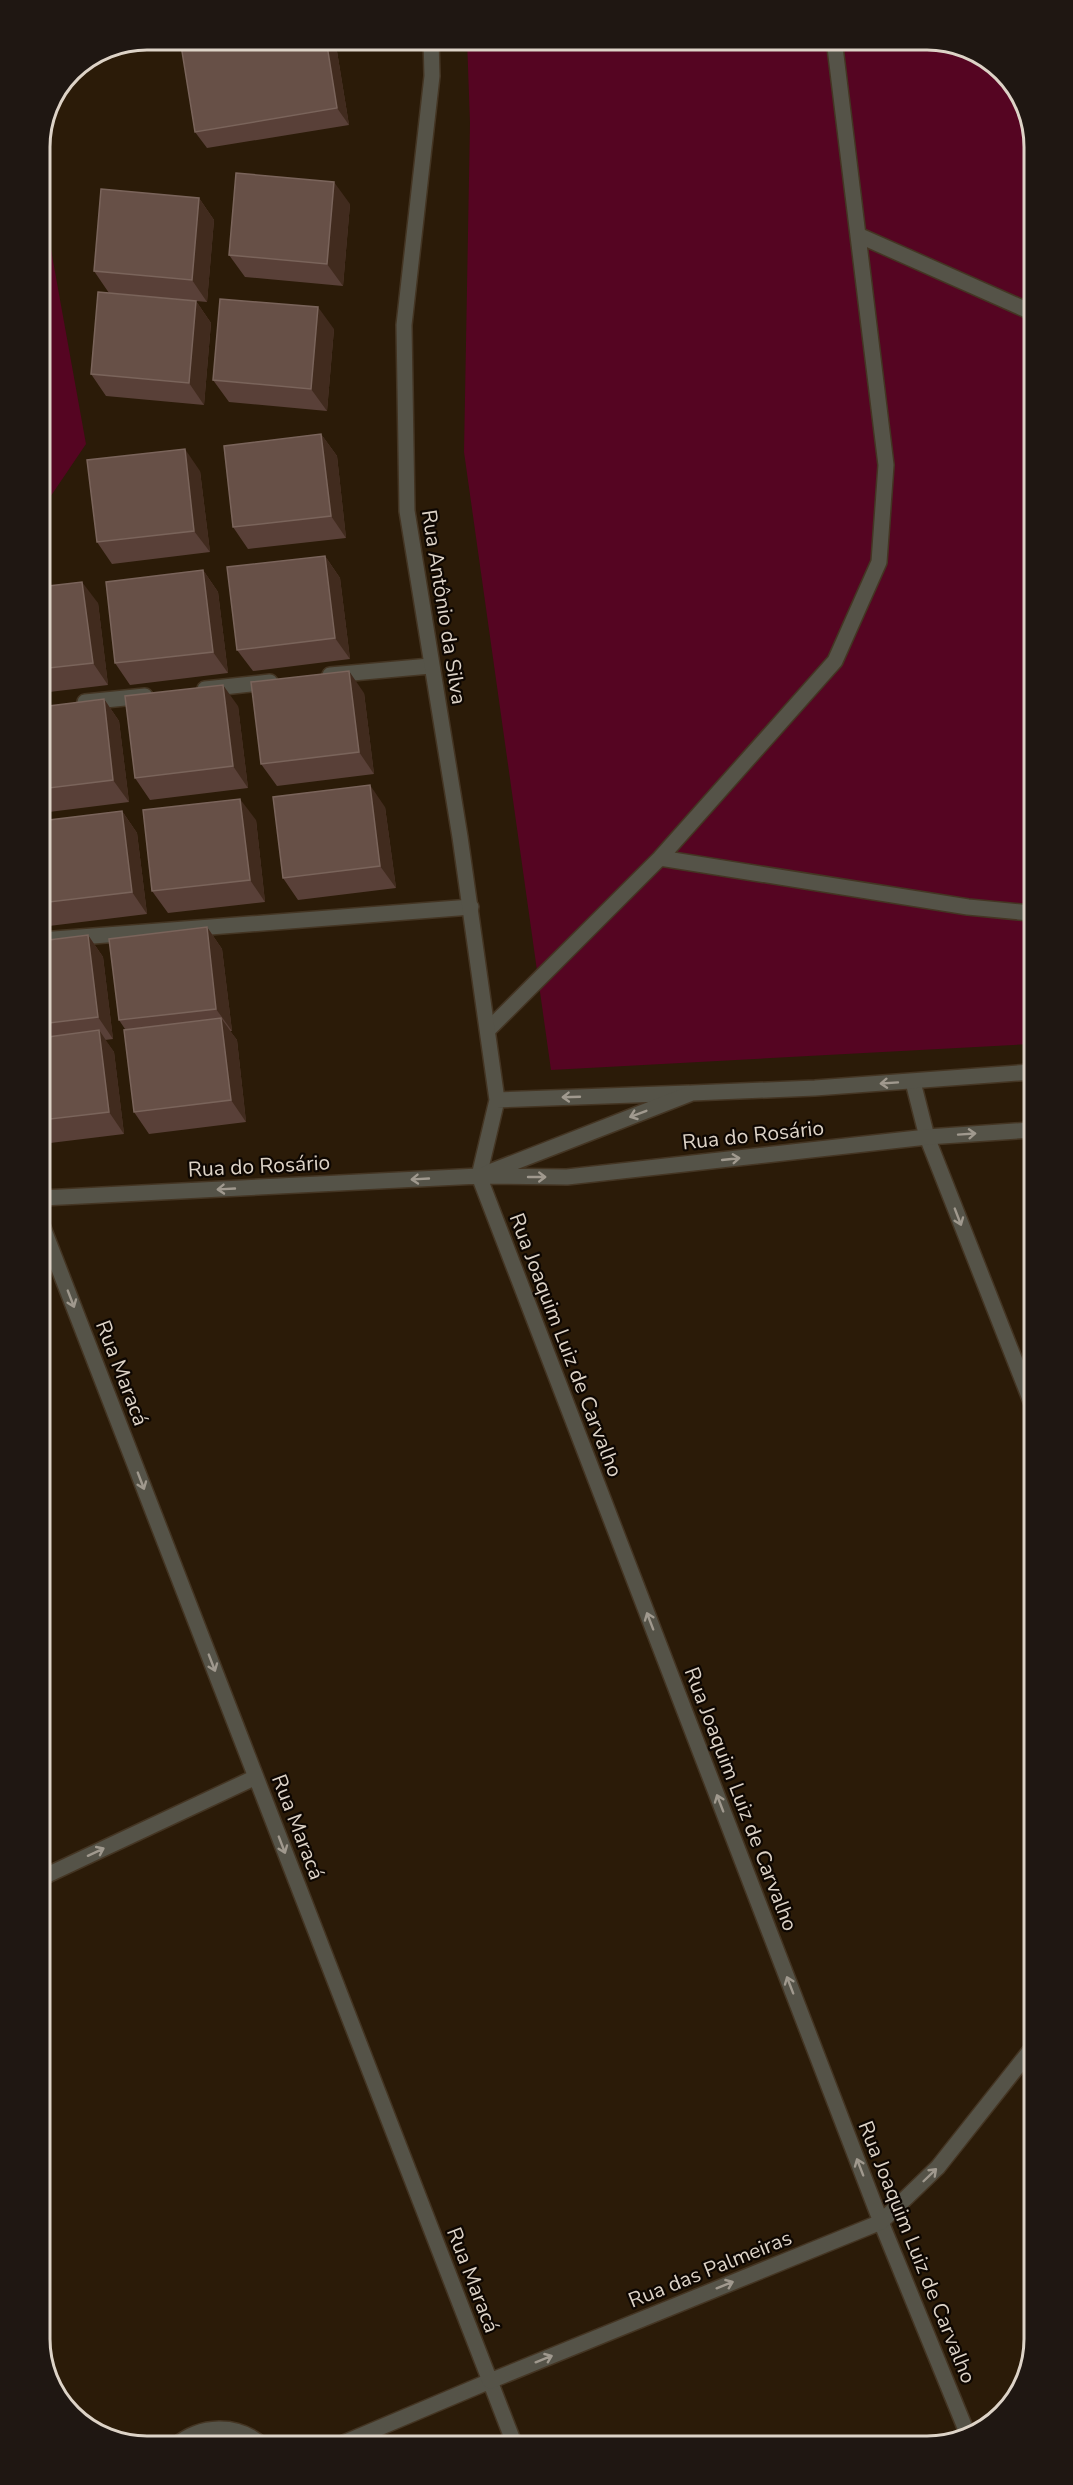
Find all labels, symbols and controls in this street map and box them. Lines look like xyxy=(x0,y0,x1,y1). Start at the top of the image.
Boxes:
street label: Rua Antônio da Silva xyxy=(415,508,473,706)
one-way arrow xyxy=(879,1078,899,1089)
one-way arrow xyxy=(561,1092,581,1103)
one-way arrow xyxy=(629,1109,648,1120)
street label: Rua do Rosário xyxy=(681,1114,825,1156)
one-way arrow xyxy=(957,1129,977,1140)
street label: Rua do Rosário xyxy=(187,1148,331,1184)
one-way arrow xyxy=(721,1153,741,1164)
one-way arrow xyxy=(527,1171,547,1183)
one-way arrow xyxy=(411,1174,431,1185)
one-way arrow xyxy=(216,1184,236,1195)
one-way arrow xyxy=(953,1207,964,1225)
street label: Rua Joaquim Luiz de Carvalho xyxy=(503,1209,629,1481)
one-way arrow xyxy=(66,1289,77,1308)
street label: Rua Maracá xyxy=(89,1316,155,1430)
one-way arrow xyxy=(136,1471,147,1490)
one-way arrow xyxy=(644,1612,655,1631)
one-way arrow xyxy=(207,1653,218,1672)
street label: Rua Joaquim Luiz de Carvalho xyxy=(678,1663,804,1935)
street label: Rua Maracá xyxy=(265,1770,331,1884)
one-way arrow xyxy=(714,1794,725,1813)
one-way arrow xyxy=(277,1835,288,1853)
one-way arrow xyxy=(87,1845,105,1857)
one-way arrow xyxy=(784,1976,795,1995)
street label: Rua Joaquim Luiz de Carvalho xyxy=(851,2117,983,2387)
one-way arrow xyxy=(854,2158,865,2177)
one-way arrow xyxy=(923,2167,938,2182)
street label: Rua Maracá xyxy=(440,2223,506,2337)
street label: Rua das Palmeiras xyxy=(624,2223,796,2315)
one-way arrow xyxy=(715,2279,733,2290)
one-way arrow xyxy=(534,2353,553,2364)

